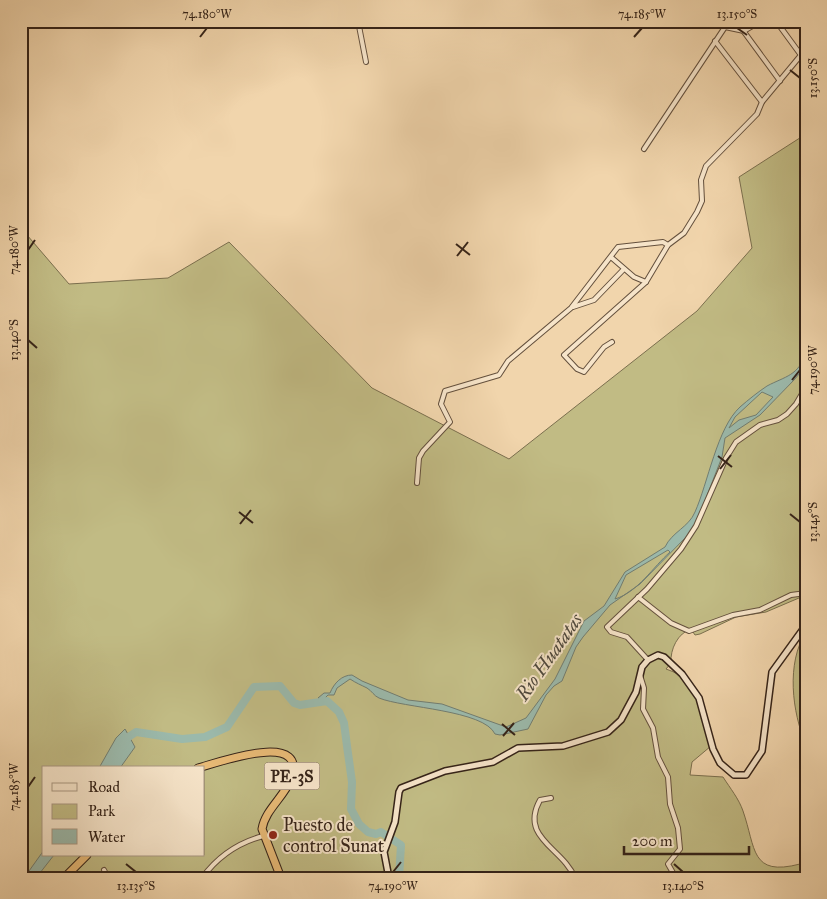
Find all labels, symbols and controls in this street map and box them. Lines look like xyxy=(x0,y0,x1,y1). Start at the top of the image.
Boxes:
text: 74.180°W xyxy=(182,7,232,21)
text: 74.185°W xyxy=(618,7,667,21)
text: 13.150°S xyxy=(717,7,757,21)
text: 13.150°S xyxy=(806,58,820,98)
text: 74.180°W xyxy=(7,225,21,275)
text: 13.140°S xyxy=(7,319,21,361)
text: 74.190°W xyxy=(806,345,820,395)
text: 13.145°S xyxy=(806,502,820,542)
water label: Rio Huatatas xyxy=(510,609,588,706)
text: 74.185°W xyxy=(7,762,21,811)
road number: PE-3S xyxy=(264,762,320,789)
legend xyxy=(42,766,205,856)
text: Road xyxy=(88,778,120,796)
text: Park xyxy=(88,802,115,820)
place label: Puesto de control Sunat xyxy=(283,814,385,857)
scale bar xyxy=(624,824,750,856)
text: Water xyxy=(88,828,125,846)
marker: Puesto de control Sunat xyxy=(267,829,279,841)
text: 200 m xyxy=(632,832,673,850)
text: 13.135°S xyxy=(117,879,155,893)
text: 74.190°W xyxy=(368,879,418,893)
text: 13.140°S xyxy=(662,879,704,893)

